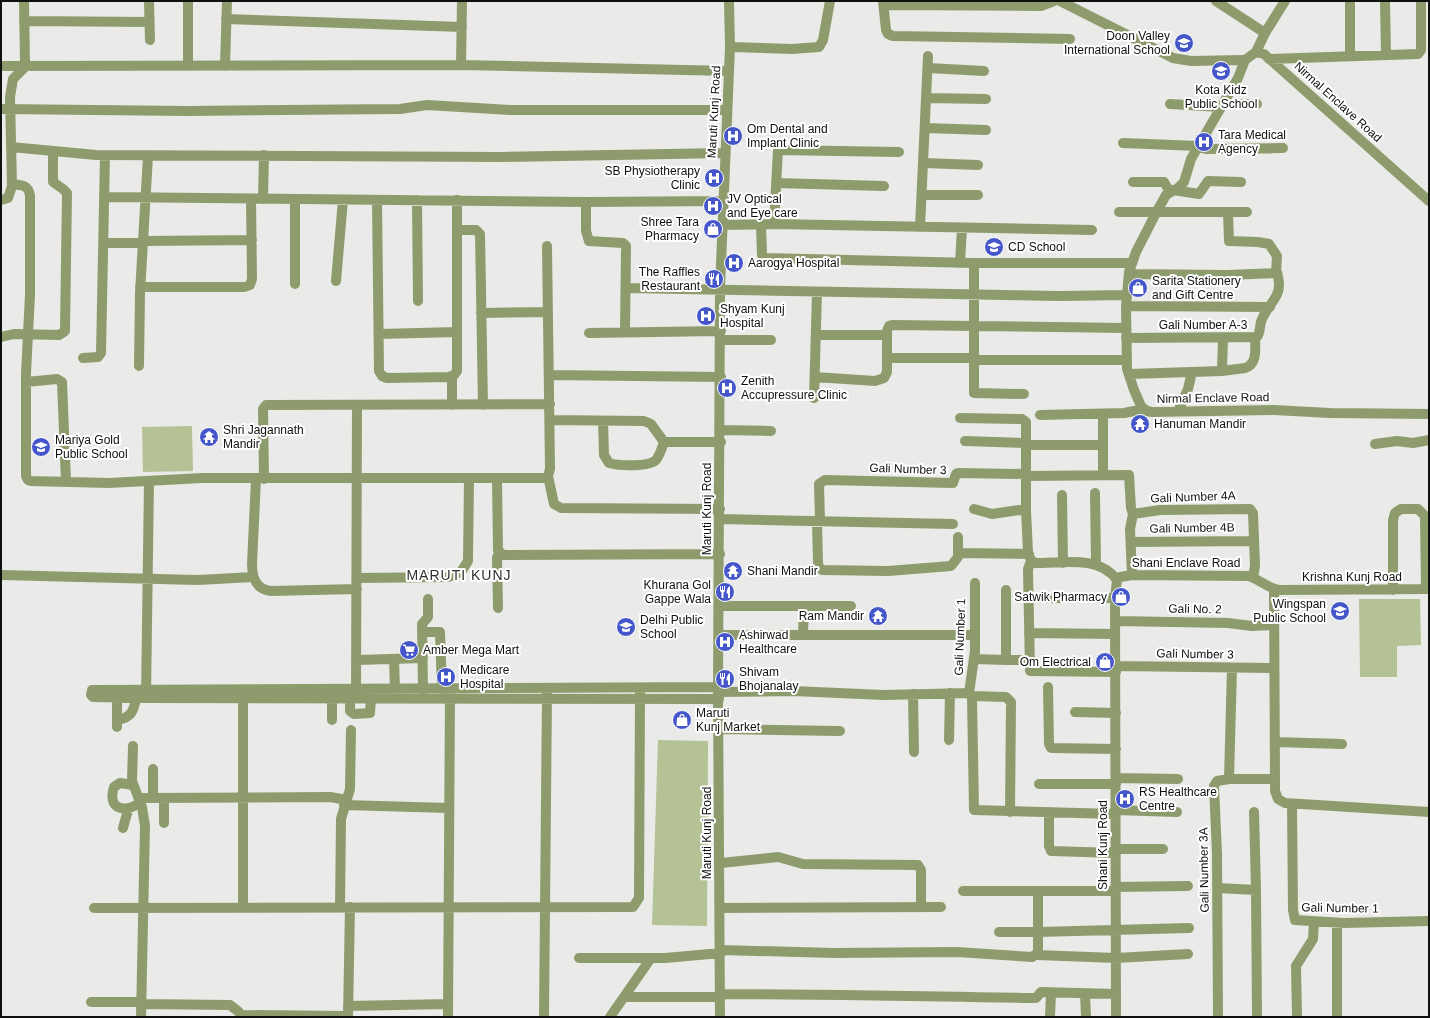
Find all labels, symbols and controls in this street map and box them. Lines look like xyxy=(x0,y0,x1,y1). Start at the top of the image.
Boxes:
place label: Doon Valley International School xyxy=(1064,29,1170,57)
school or university icon: Doon Valley International School xyxy=(1173,32,1195,54)
street label: Nirmal Enclave Road xyxy=(1291,59,1385,145)
school or university icon: Kota Kidz Public School xyxy=(1210,60,1232,82)
street label: Maruti Kunj Road xyxy=(705,65,723,159)
place label: Kota Kidz Public School xyxy=(1185,83,1257,111)
place label: Om Dental and Implant Clinic xyxy=(747,122,828,150)
hospital icon: Om Dental and Implant Clinic xyxy=(722,125,744,147)
place label: Tara Medical Agency xyxy=(1218,128,1286,156)
hospital icon: Tara Medical Agency xyxy=(1193,131,1215,153)
place label: SB Physiotherapy Clinic xyxy=(605,164,700,192)
hospital icon: SB Physiotherapy Clinic xyxy=(703,167,725,189)
place label: JV Optical and Eye care xyxy=(727,192,798,220)
hospital icon: JV Optical and Eye care xyxy=(702,195,724,217)
place label: Shree Tara Pharmacy xyxy=(641,215,699,243)
shop icon: Shree Tara Pharmacy xyxy=(702,218,724,240)
school or university icon: CD School xyxy=(983,236,1005,258)
place label: CD School xyxy=(1008,240,1065,254)
hospital icon: Aarogya Hospital xyxy=(723,252,745,274)
place label: Aarogya Hospital xyxy=(748,256,839,270)
place label: The Raffles Restaurant xyxy=(639,265,701,293)
restaurant icon: The Raffles Restaurant xyxy=(703,268,725,290)
place label: Sarita Stationery and Gift Centre xyxy=(1152,274,1241,302)
shop icon: Sarita Stationery and Gift Centre xyxy=(1127,277,1149,299)
place label: Shyam Kunj Hospital xyxy=(720,302,785,330)
hospital icon: Shyam Kunj Hospital xyxy=(695,305,717,327)
street label: Gali Number A-3 xyxy=(1159,318,1248,332)
place label: Zenith Accupressure Clinic xyxy=(741,374,847,402)
hospital icon: Zenith Accupressure Clinic xyxy=(716,377,738,399)
street label: Nirmal Enclave Road xyxy=(1157,390,1269,406)
temple icon: Hanuman Mandir xyxy=(1129,413,1151,435)
place label: Hanuman Mandir xyxy=(1154,417,1246,431)
place label: Shri Jagannath Mandir xyxy=(223,423,304,451)
temple icon: Shri Jagannath Mandir xyxy=(198,426,220,448)
place label: Mariya Gold Public School xyxy=(55,433,128,461)
school or university icon: Mariya Gold Public School xyxy=(30,436,52,458)
street label: Gali Number 3 xyxy=(869,461,947,477)
street label: Maruti Kunj Road xyxy=(700,463,714,555)
street label: Gali Number 4A xyxy=(1150,489,1236,505)
street label: Gali Number 4B xyxy=(1149,520,1235,536)
street label: Shani Enclave Road xyxy=(1132,556,1240,570)
temple icon: Shani Mandir xyxy=(722,560,744,582)
place label: Shani Mandir xyxy=(747,564,818,578)
district label: MARUTI KUNJ xyxy=(406,567,512,583)
street label: Krishna Kunj Road xyxy=(1302,570,1402,584)
place label: Khurana Gol Gappe Wala xyxy=(644,578,711,606)
restaurant icon: Khurana Gol Gappe Wala xyxy=(714,581,736,603)
shop icon: Satwik Pharmacy xyxy=(1110,586,1132,608)
place label: Satwik Pharmacy xyxy=(1014,590,1107,604)
place label: Wingspan Public School xyxy=(1253,597,1326,625)
street label: Gali Number 1 xyxy=(952,598,968,676)
school or university icon: Wingspan Public School xyxy=(1329,600,1351,622)
street label: Gali No. 2 xyxy=(1168,602,1222,616)
temple icon: Ram Mandir xyxy=(867,605,889,627)
place label: Ram Mandir xyxy=(799,609,864,623)
place label: Delhi Public School xyxy=(640,613,703,641)
school or university icon: Delhi Public School xyxy=(615,616,637,638)
place label: Ashirwad Healthcare xyxy=(739,628,797,656)
hospital icon: Ashirwad Healthcare xyxy=(714,631,736,653)
supermarket icon: Amber Mega Mart xyxy=(398,639,420,661)
place label: Amber Mega Mart xyxy=(423,643,520,657)
street label: Gali Number 3 xyxy=(1156,646,1234,662)
shop icon: Om Electrical xyxy=(1094,651,1116,673)
place label: Om Electrical xyxy=(1020,655,1091,669)
place label: Medicare Hospital xyxy=(460,663,510,691)
place label: Shivam Bhojanalay xyxy=(739,665,798,693)
hospital icon: Medicare Hospital xyxy=(435,666,457,688)
restaurant icon: Shivam Bhojanalay xyxy=(714,668,736,690)
place label: Maruti Kunj Market xyxy=(696,706,761,734)
shop icon: Maruti Kunj Market xyxy=(671,709,693,731)
place label: RS Healthcare Centre xyxy=(1139,785,1217,813)
street label: Maruti Kunj Road xyxy=(700,787,714,879)
hospital icon: RS Healthcare Centre xyxy=(1114,788,1136,810)
street label: Shani Kunj Road xyxy=(1096,800,1110,890)
street label: Gali Number 3A xyxy=(1196,827,1212,913)
street label: Gali Number 1 xyxy=(1301,900,1379,916)

